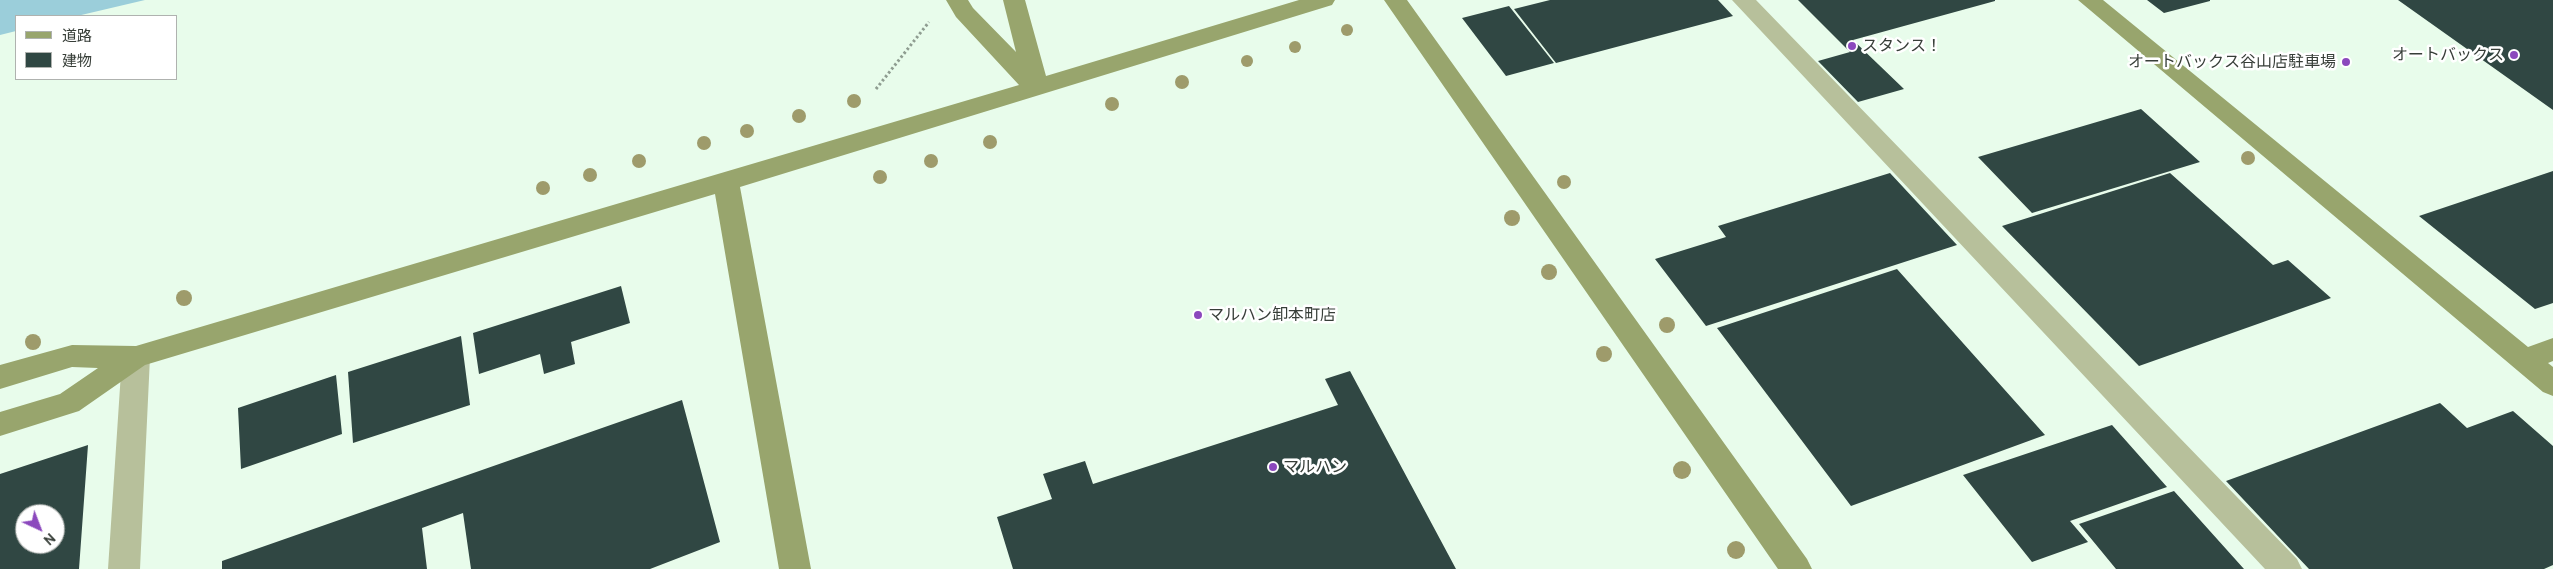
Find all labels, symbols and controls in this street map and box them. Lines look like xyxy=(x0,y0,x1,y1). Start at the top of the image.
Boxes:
legend xyxy=(15,15,178,80)
text: 道路 xyxy=(62,27,92,45)
place label: スタンス！ xyxy=(1862,36,1942,56)
marker: スタンス！ xyxy=(1846,40,1858,52)
place label: オートバックス xyxy=(2392,45,2504,65)
marker: オートバックス xyxy=(2508,49,2520,61)
text: 建物 xyxy=(62,52,92,70)
place label: オートバックス谷山店駐車場 xyxy=(2128,52,2336,72)
marker: オートバックス谷山店駐車場 xyxy=(2340,56,2352,68)
place label: マルハン卸本町店 xyxy=(1208,305,1336,325)
marker: マルハン卸本町店 xyxy=(1192,309,1204,321)
place label: マルハン xyxy=(1283,457,1347,477)
marker: マルハン xyxy=(1267,461,1279,473)
north arrow xyxy=(15,504,65,554)
text: N xyxy=(40,529,59,549)

